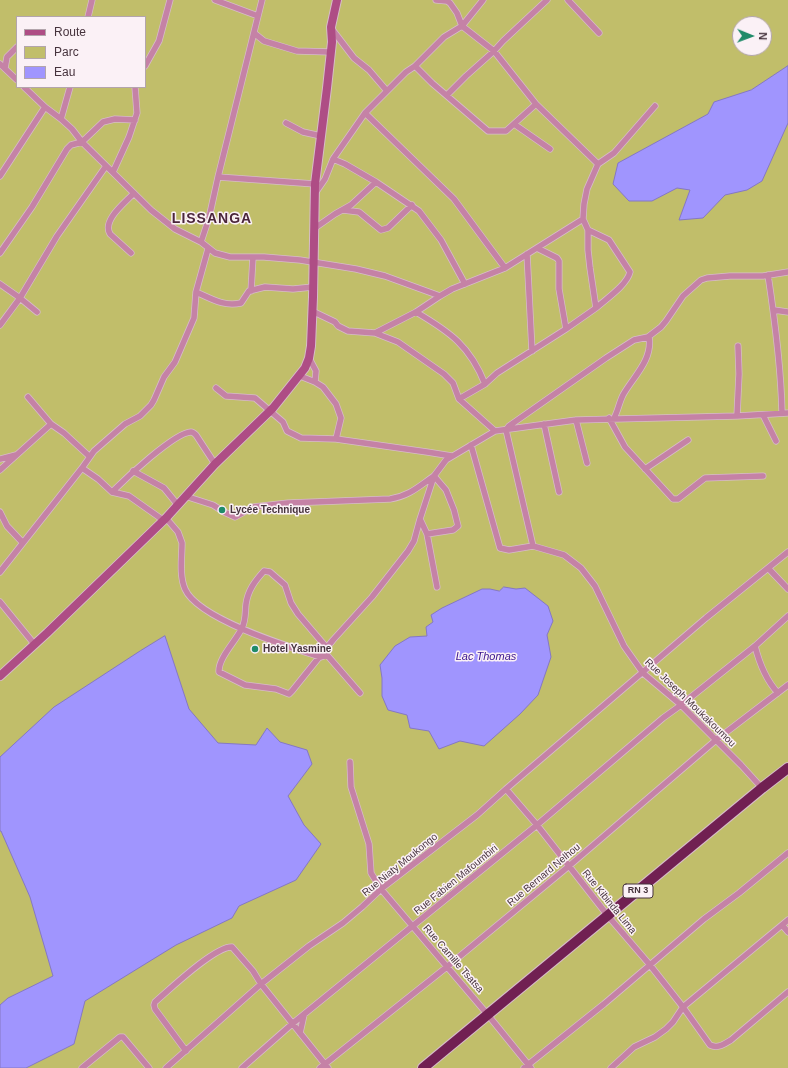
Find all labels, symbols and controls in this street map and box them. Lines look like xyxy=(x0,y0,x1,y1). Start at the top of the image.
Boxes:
legend xyxy=(16,16,146,88)
north arrow xyxy=(732,16,772,56)
text: Route xyxy=(54,25,86,39)
text: N xyxy=(757,32,769,40)
text: Parc xyxy=(54,45,79,59)
text: Eau xyxy=(54,65,75,79)
district label: LISSANGA xyxy=(172,211,252,227)
place label: Lycée Technique xyxy=(230,504,310,516)
marker: Lycée Technique xyxy=(217,505,227,515)
place label: Hotel Yasmine xyxy=(263,643,331,655)
marker: Hotel Yasmine xyxy=(250,644,260,654)
water label: Lac Thomas xyxy=(456,650,516,664)
street label: Rue Joseph Moukakoumou xyxy=(642,656,738,750)
street label: Rue Niaty Moukongo xyxy=(360,831,440,899)
street label: Rue Bernard Nelhou xyxy=(505,841,583,909)
street label: Rue Fabien Mafoumbiri xyxy=(412,843,500,917)
street label: Rue Kibinda Lima xyxy=(579,868,639,936)
road number: RN 3 xyxy=(623,884,653,898)
street label: Rue Camille Tsatsa xyxy=(420,923,486,995)

